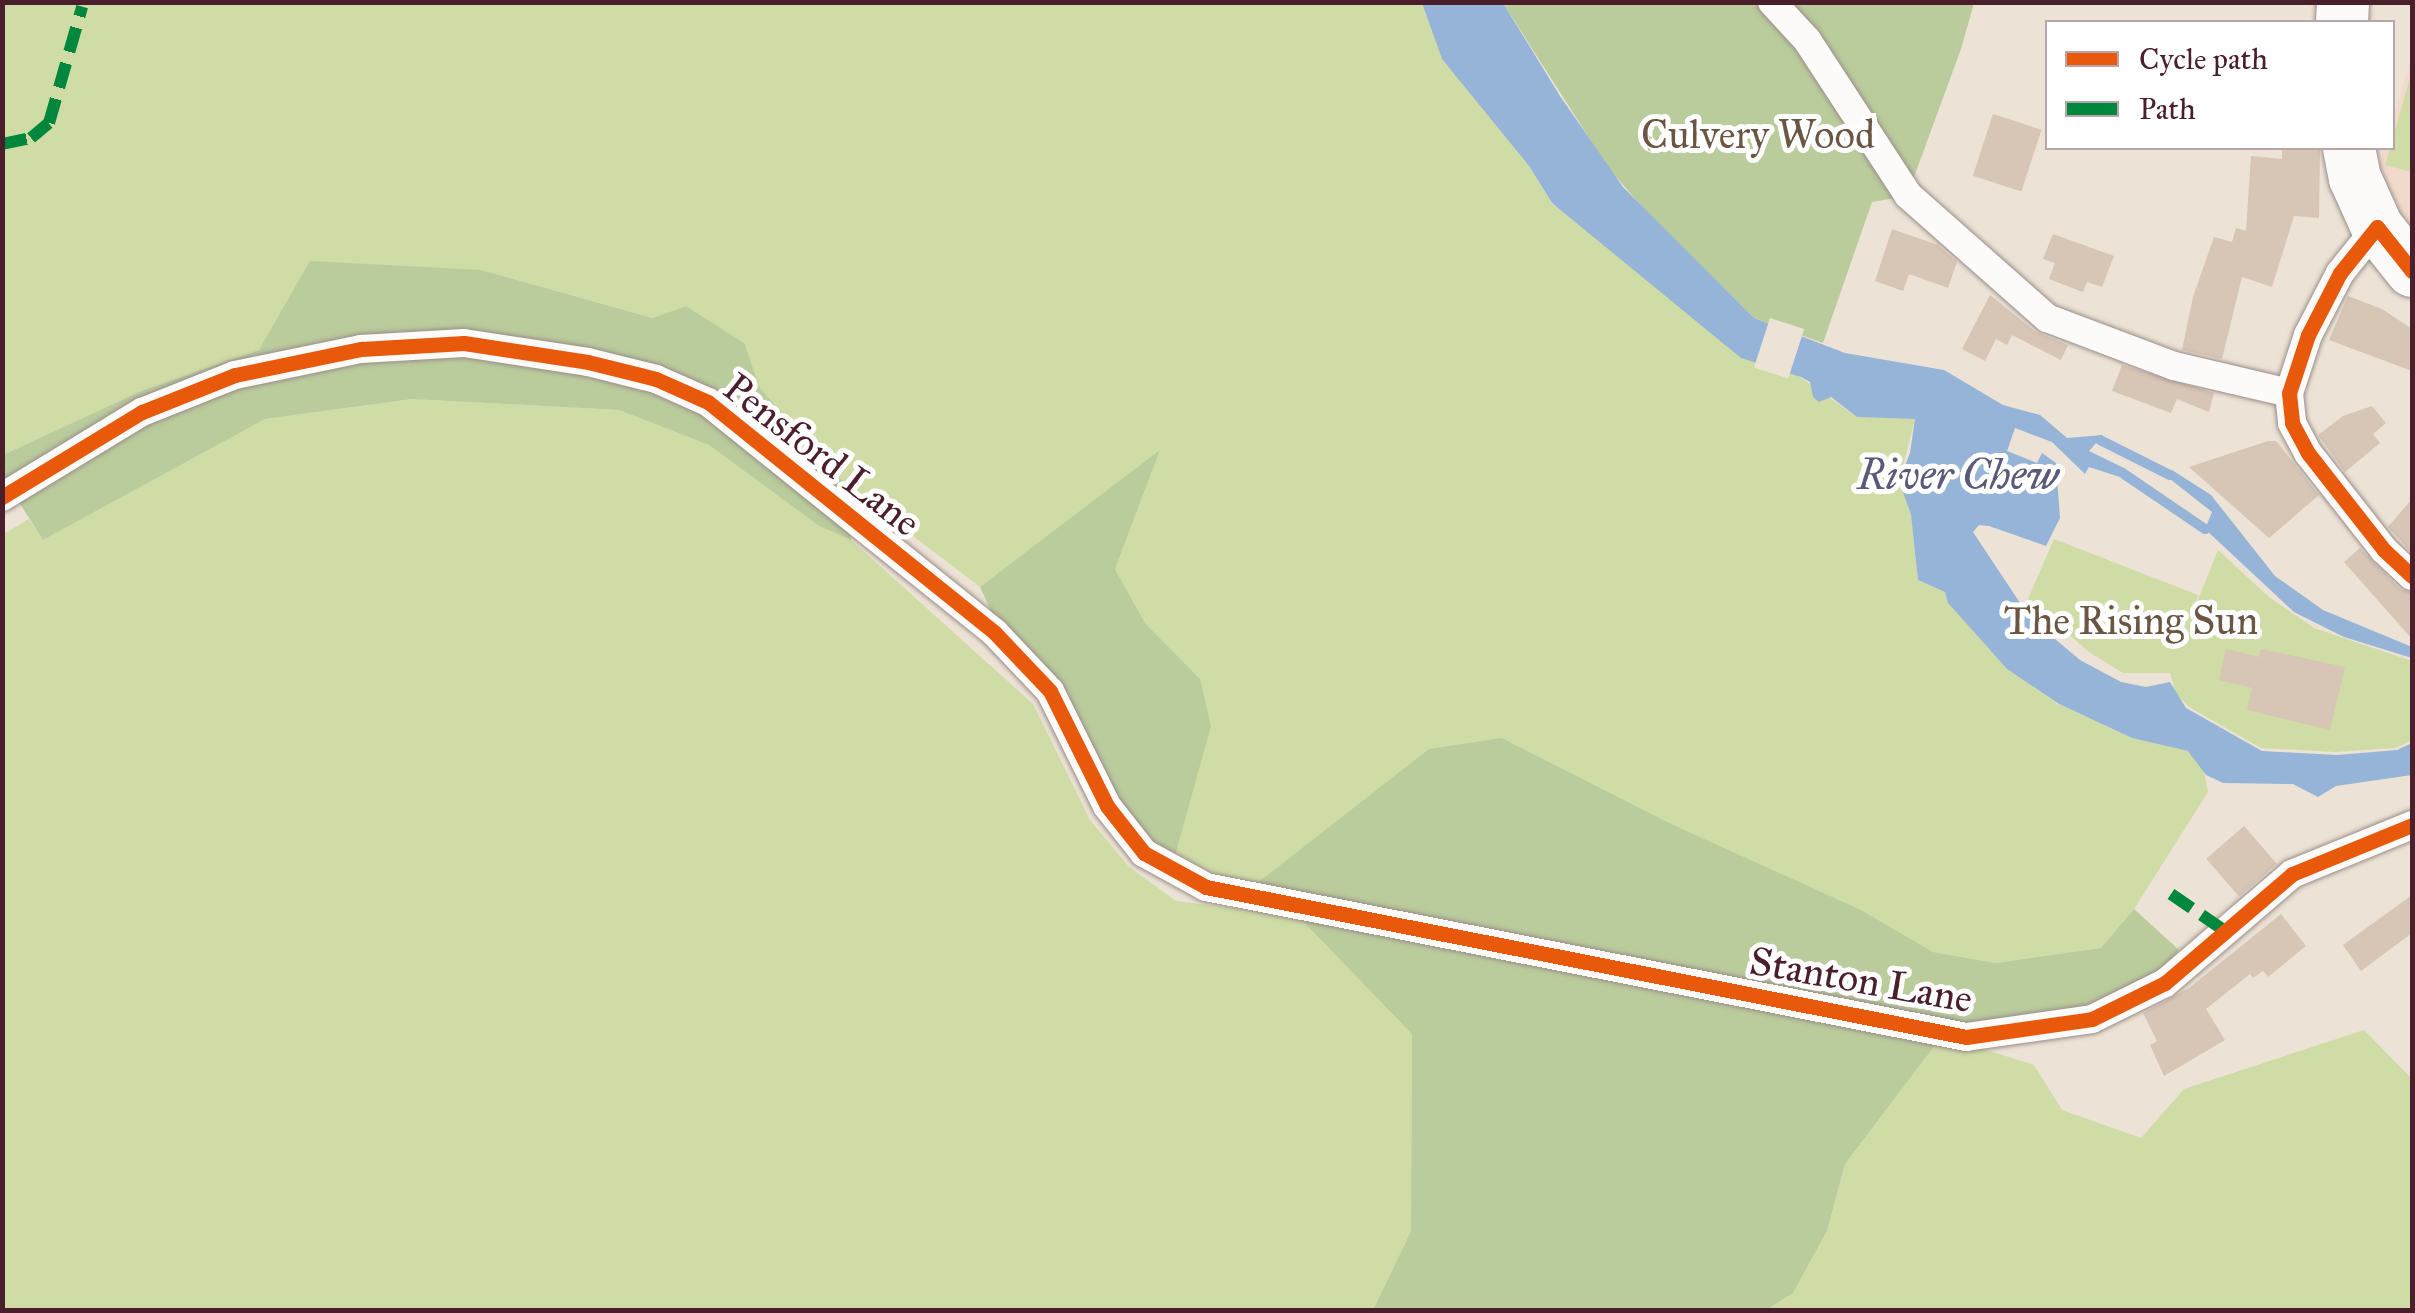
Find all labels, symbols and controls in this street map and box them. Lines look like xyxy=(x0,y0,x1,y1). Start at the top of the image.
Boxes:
legend xyxy=(2045,20,2395,150)
text: Cycle path xyxy=(2139,41,2268,77)
text: Path xyxy=(2139,91,2196,127)
park label: Culvery Wood xyxy=(1641,111,1875,159)
street label: Pensford Lane xyxy=(714,363,930,547)
water label: River Chew xyxy=(1857,450,2059,500)
park label: The Rising Sun xyxy=(2004,597,2258,645)
street label: Stanton Lane xyxy=(1746,937,1976,1023)

